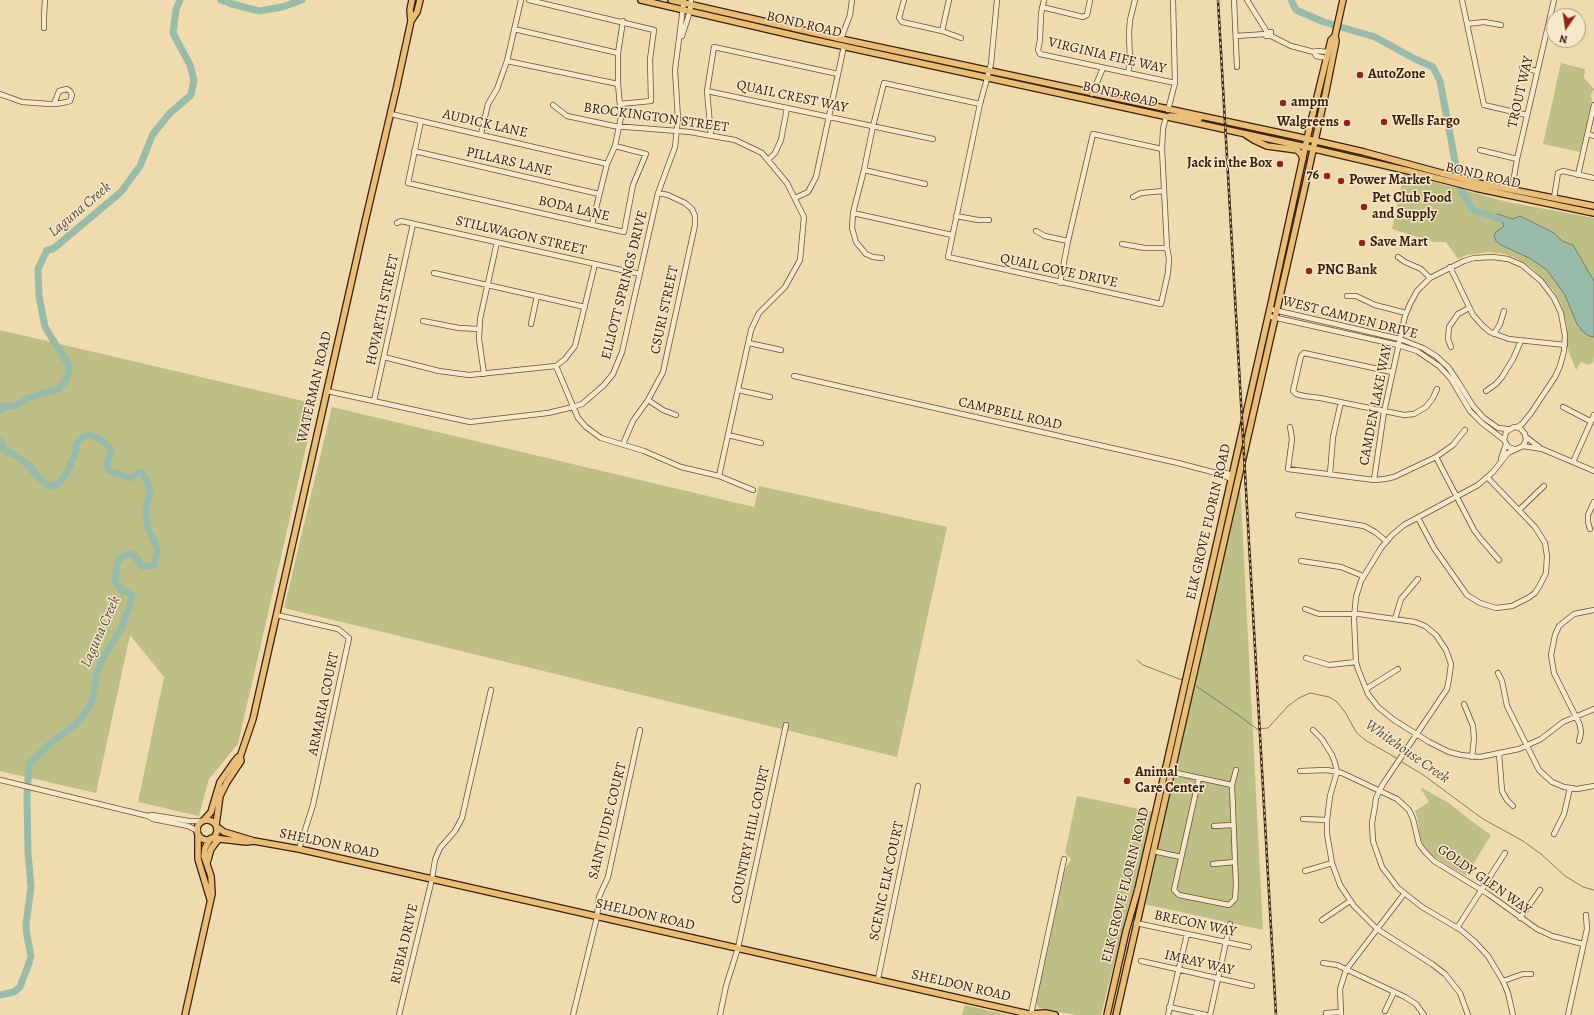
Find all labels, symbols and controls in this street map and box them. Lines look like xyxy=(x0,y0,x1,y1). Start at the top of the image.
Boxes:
street label: BOND ROAD xyxy=(765,8,843,42)
north arrow xyxy=(1546,8,1586,48)
text: N xyxy=(1558,31,1569,47)
street label: VIRGINIA FIFE WAY xyxy=(1046,34,1168,78)
street label: TROUT WAY xyxy=(1505,54,1537,130)
place label: AutoZone xyxy=(1368,67,1426,83)
marker: AutoZone xyxy=(1355,70,1365,80)
street label: QUAIL CREST WAY xyxy=(735,77,849,117)
street label: BOND ROAD xyxy=(1081,78,1159,112)
place label: ampm xyxy=(1291,95,1329,111)
marker: ampm xyxy=(1278,98,1288,108)
street label: BROCKINGTON STREET xyxy=(582,100,730,136)
street label: AUDICK LANE xyxy=(441,106,529,142)
place label: Wells Fargo xyxy=(1392,114,1460,130)
place label: Walgreens xyxy=(1277,115,1339,131)
marker: Wells Fargo xyxy=(1379,117,1389,127)
marker: Walgreens xyxy=(1342,118,1352,128)
street label: PILLARS LANE xyxy=(464,144,554,180)
place label: Jack in the Box xyxy=(1187,156,1272,172)
marker: Jack in the Box xyxy=(1275,159,1285,169)
street label: BOND ROAD xyxy=(1444,159,1522,193)
place label: 76 xyxy=(1306,168,1319,184)
marker: 76 xyxy=(1322,171,1332,181)
place label: Power Market xyxy=(1349,173,1431,189)
marker: Power Market xyxy=(1336,176,1346,186)
water label: Laguna Creek xyxy=(45,179,115,241)
place label: Pet Club Food and Supply xyxy=(1372,191,1452,224)
street label: BODA LANE xyxy=(537,193,611,225)
marker: Pet Club Food and Supply xyxy=(1359,202,1369,212)
street label: ELLIOTT SPRINGS DRIVE xyxy=(598,209,652,361)
street label: STILLWAGON STREET xyxy=(454,213,588,259)
place label: Save Mart xyxy=(1370,235,1428,251)
marker: Save Mart xyxy=(1357,238,1367,248)
street label: QUAIL COVE DRIVE xyxy=(999,250,1119,292)
street label: HOVARTH STREET xyxy=(363,253,403,367)
place label: PNC Bank xyxy=(1317,263,1377,279)
street label: CSURI STREET xyxy=(647,264,683,356)
marker: PNC Bank xyxy=(1304,266,1314,276)
street label: WEST CAMDEN DRIVE xyxy=(1280,293,1420,343)
street label: WATERMAN ROAD xyxy=(294,330,336,444)
street label: CAMDEN LAKE WAY xyxy=(1356,343,1396,467)
street label: CAMPBELL ROAD xyxy=(957,394,1063,434)
street label: ELK GROVE FLORIN ROAD xyxy=(1183,442,1235,602)
water label: Laguna Creek xyxy=(77,594,125,670)
street label: ARMARIA COURT xyxy=(305,651,343,757)
water label: Whitehouse Creek xyxy=(1361,716,1453,788)
street label: SAINT JUDE COURT xyxy=(585,761,631,881)
street label: COUNTRY HILL COURT xyxy=(728,765,774,905)
place label: Animal Care Center xyxy=(1135,765,1205,798)
marker: Animal Care Center xyxy=(1122,776,1132,786)
street label: ELK GROVE FLORIN ROAD xyxy=(1099,806,1153,964)
street label: SCENIC ELK COURT xyxy=(866,820,908,942)
street label: SHELDON ROAD xyxy=(278,825,380,863)
street label: GOLDY GLEN WAY xyxy=(1434,841,1534,919)
street label: SHELDON ROAD xyxy=(594,895,696,935)
street label: RUBIA DRIVE xyxy=(388,902,422,986)
street label: BRECON WAY xyxy=(1152,907,1238,941)
street label: IMRAY WAY xyxy=(1163,947,1235,979)
street label: SHELDON ROAD xyxy=(910,966,1012,1006)

